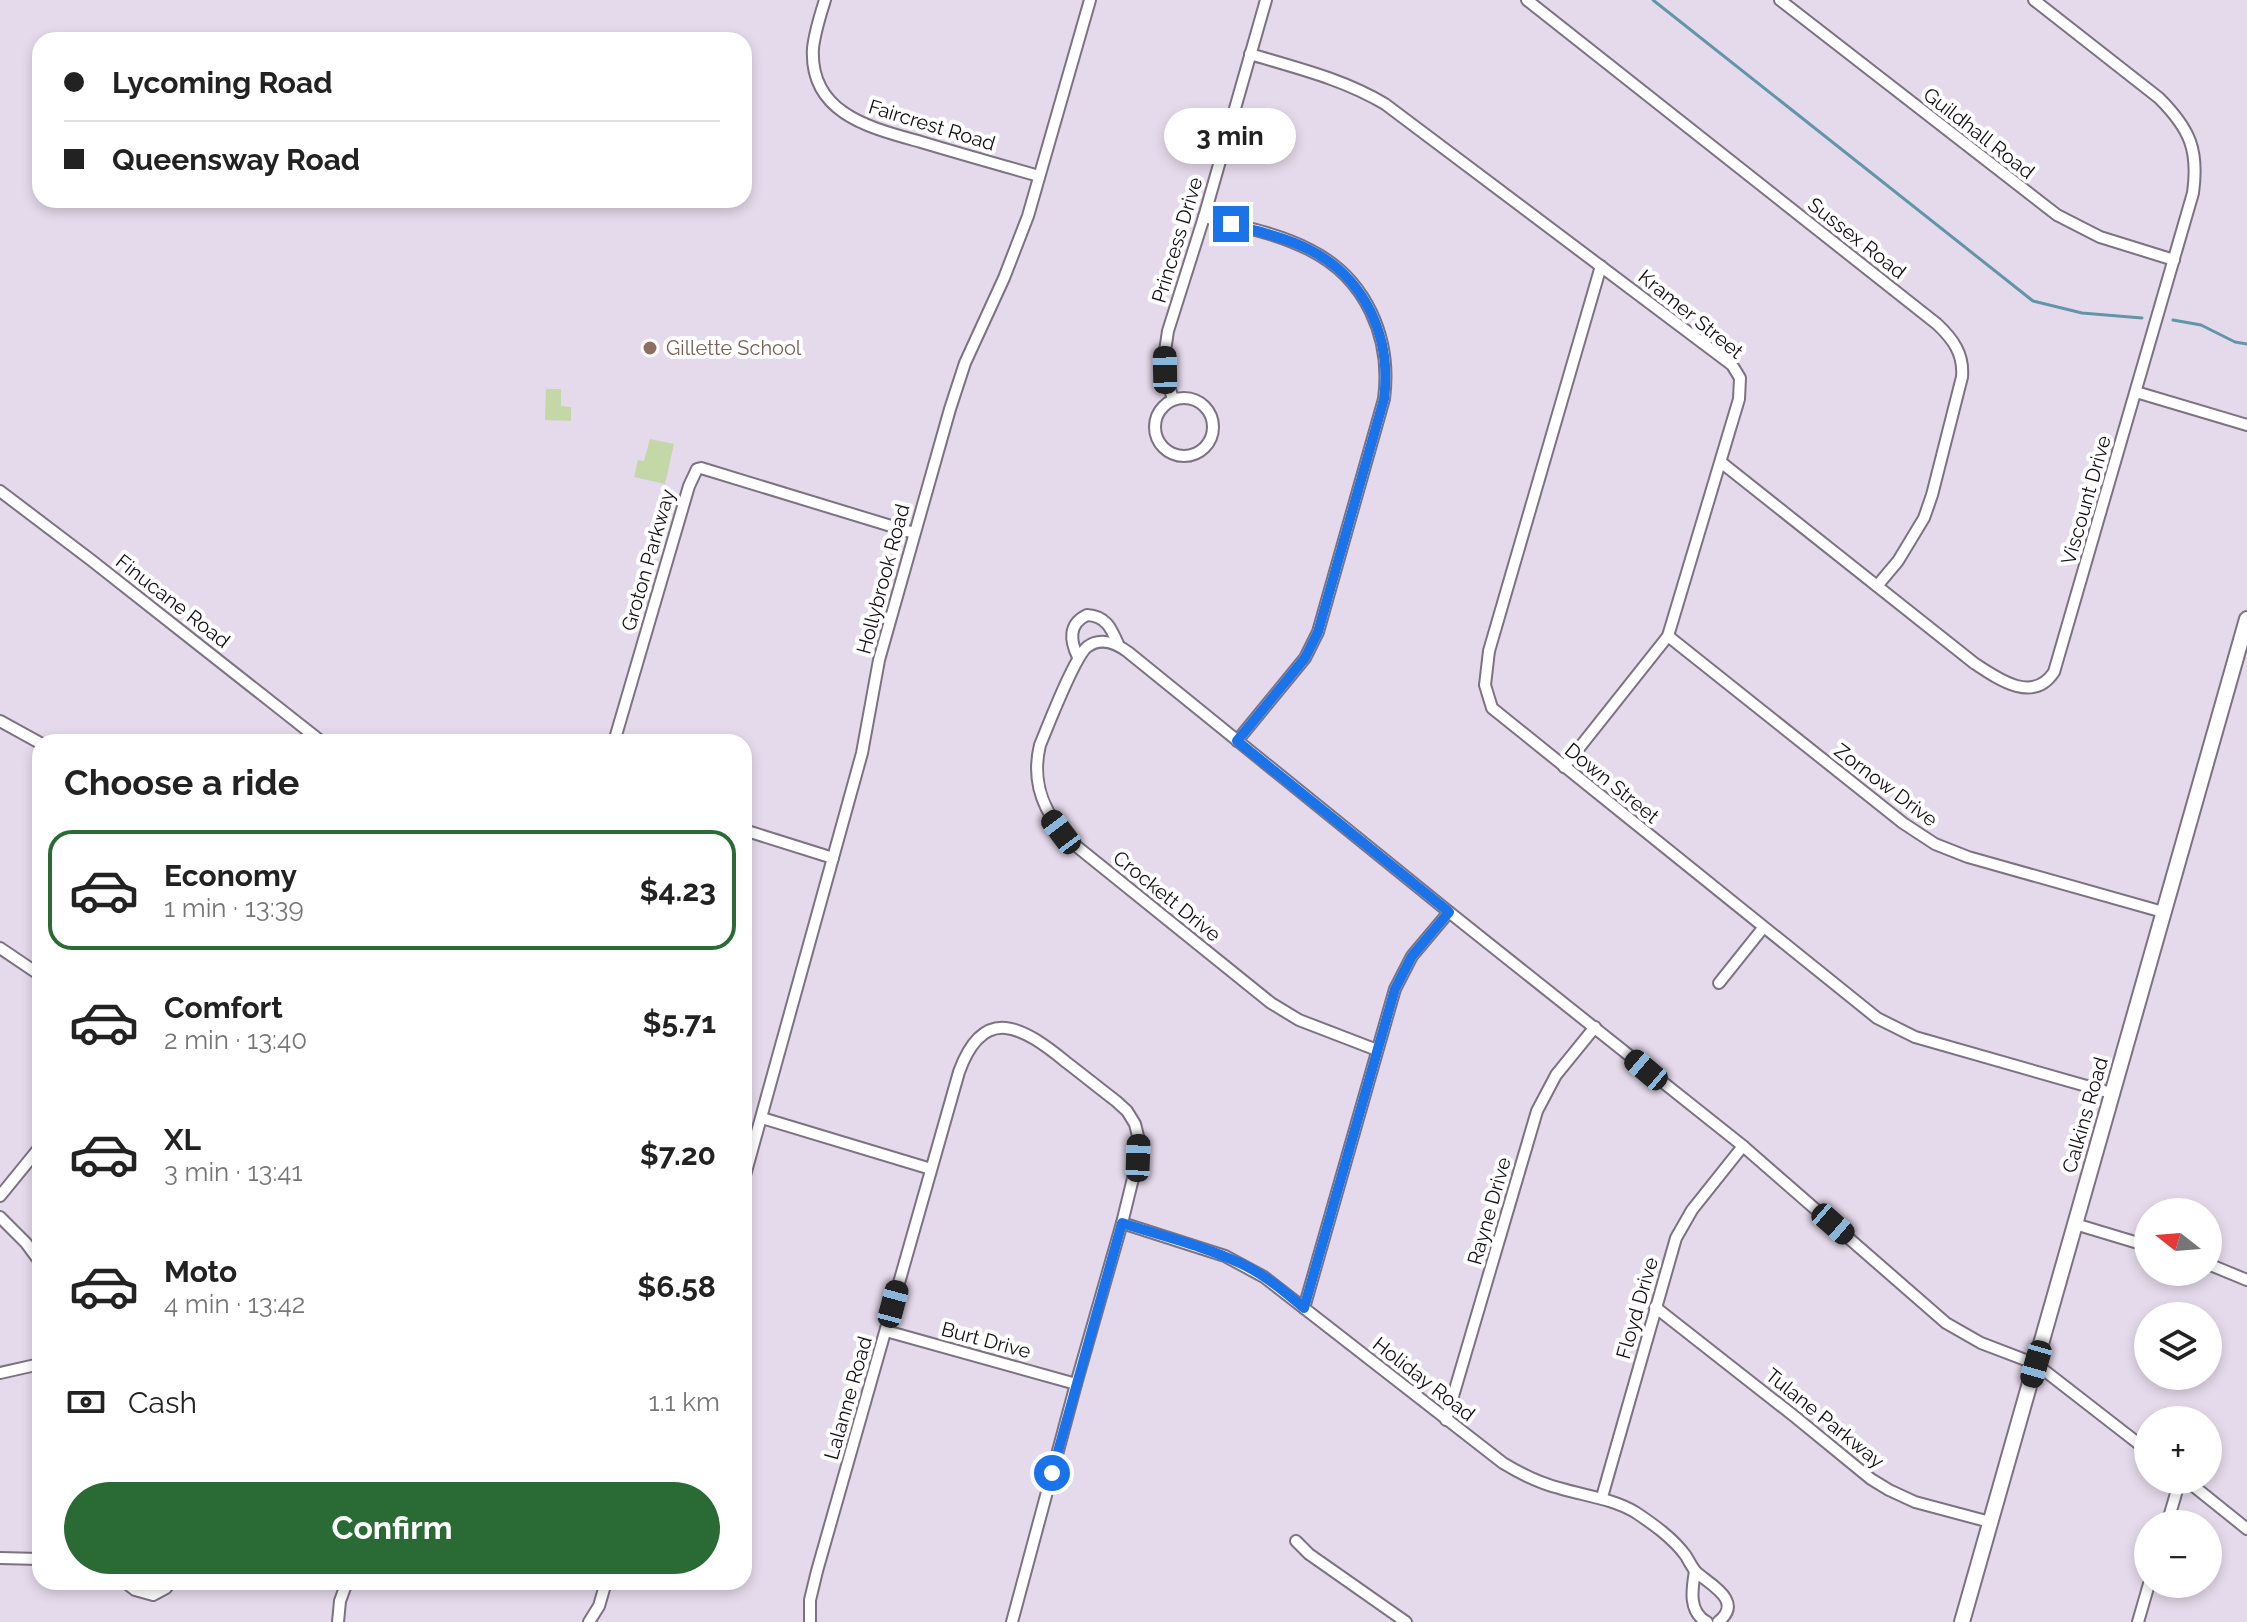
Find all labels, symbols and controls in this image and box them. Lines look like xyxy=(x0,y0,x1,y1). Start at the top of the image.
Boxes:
text: Lycoming Road xyxy=(112,65,333,100)
street label: Guildhall Road xyxy=(1919,82,2039,184)
street label: Faircrest Road xyxy=(866,94,998,156)
callout: 3 min xyxy=(1165,108,1297,164)
text: 3 min xyxy=(1196,121,1264,151)
text: Queensway Road xyxy=(112,142,360,177)
street label: Princess Drive xyxy=(1146,174,1208,306)
street label: Sussex Road xyxy=(1803,192,1911,284)
route end xyxy=(1213,206,1249,242)
street label: Kramer Street xyxy=(1634,264,1749,364)
place label: Gillette School xyxy=(666,336,802,360)
marker: Gillette School xyxy=(641,339,659,357)
car xyxy=(1153,346,1177,394)
street label: Viscount Drive xyxy=(2056,432,2116,567)
street label: Groton Parkway xyxy=(616,486,680,634)
street label: Hollybrook Road xyxy=(851,501,915,657)
street label: Finucane Road xyxy=(111,549,235,653)
street label: Down Street xyxy=(1560,738,1664,828)
street label: Zornow Drive xyxy=(1830,738,1943,832)
text: Choose a ride xyxy=(64,761,299,803)
car xyxy=(1037,806,1085,858)
street label: Crockett Drive xyxy=(1108,845,1226,947)
icon: car xyxy=(68,854,140,926)
text: Economy xyxy=(164,858,297,893)
text: $4.23 xyxy=(639,873,716,908)
text: 1 min · 13:39 xyxy=(164,893,304,923)
icon: car xyxy=(68,986,140,1058)
text: Comfort xyxy=(164,990,283,1025)
text: $5.71 xyxy=(643,1005,716,1040)
text: 2 min · 13:40 xyxy=(164,1025,307,1055)
car xyxy=(1620,1045,1672,1095)
street label: Calkins Road xyxy=(2057,1054,2113,1176)
icon: car xyxy=(68,1118,140,1190)
text: XL xyxy=(164,1122,201,1157)
car xyxy=(1125,1134,1151,1182)
text: $7.20 xyxy=(640,1137,716,1172)
street label: Rayne Drive xyxy=(1462,1154,1516,1267)
text: 3 min · 13:41 xyxy=(164,1157,303,1187)
north arrow xyxy=(2134,1198,2222,1286)
map controls xyxy=(2134,1198,2222,1598)
car xyxy=(1807,1199,1859,1249)
icon: car xyxy=(68,1250,140,1322)
text: Moto xyxy=(164,1254,237,1289)
street label: Floyd Drive xyxy=(1611,1254,1663,1362)
text: $6.58 xyxy=(637,1269,716,1304)
car xyxy=(875,1278,911,1330)
text: 4 min · 13:42 xyxy=(164,1289,305,1319)
button: layers xyxy=(2134,1302,2222,1390)
street label: Burt Drive xyxy=(939,1317,1034,1364)
street label: Holiday Road xyxy=(1368,1332,1480,1426)
street label: Lalanne Road xyxy=(819,1334,877,1462)
car xyxy=(2018,1338,2054,1390)
street label: Tulane Parkway xyxy=(1761,1363,1889,1473)
icon: cash xyxy=(64,1380,108,1424)
text: Cash xyxy=(128,1385,197,1420)
text: 1.1 km xyxy=(649,1387,720,1417)
button: + xyxy=(2134,1406,2222,1494)
route start xyxy=(1034,1455,1070,1491)
button: Confirm xyxy=(64,1482,720,1574)
button: − xyxy=(2134,1510,2222,1598)

